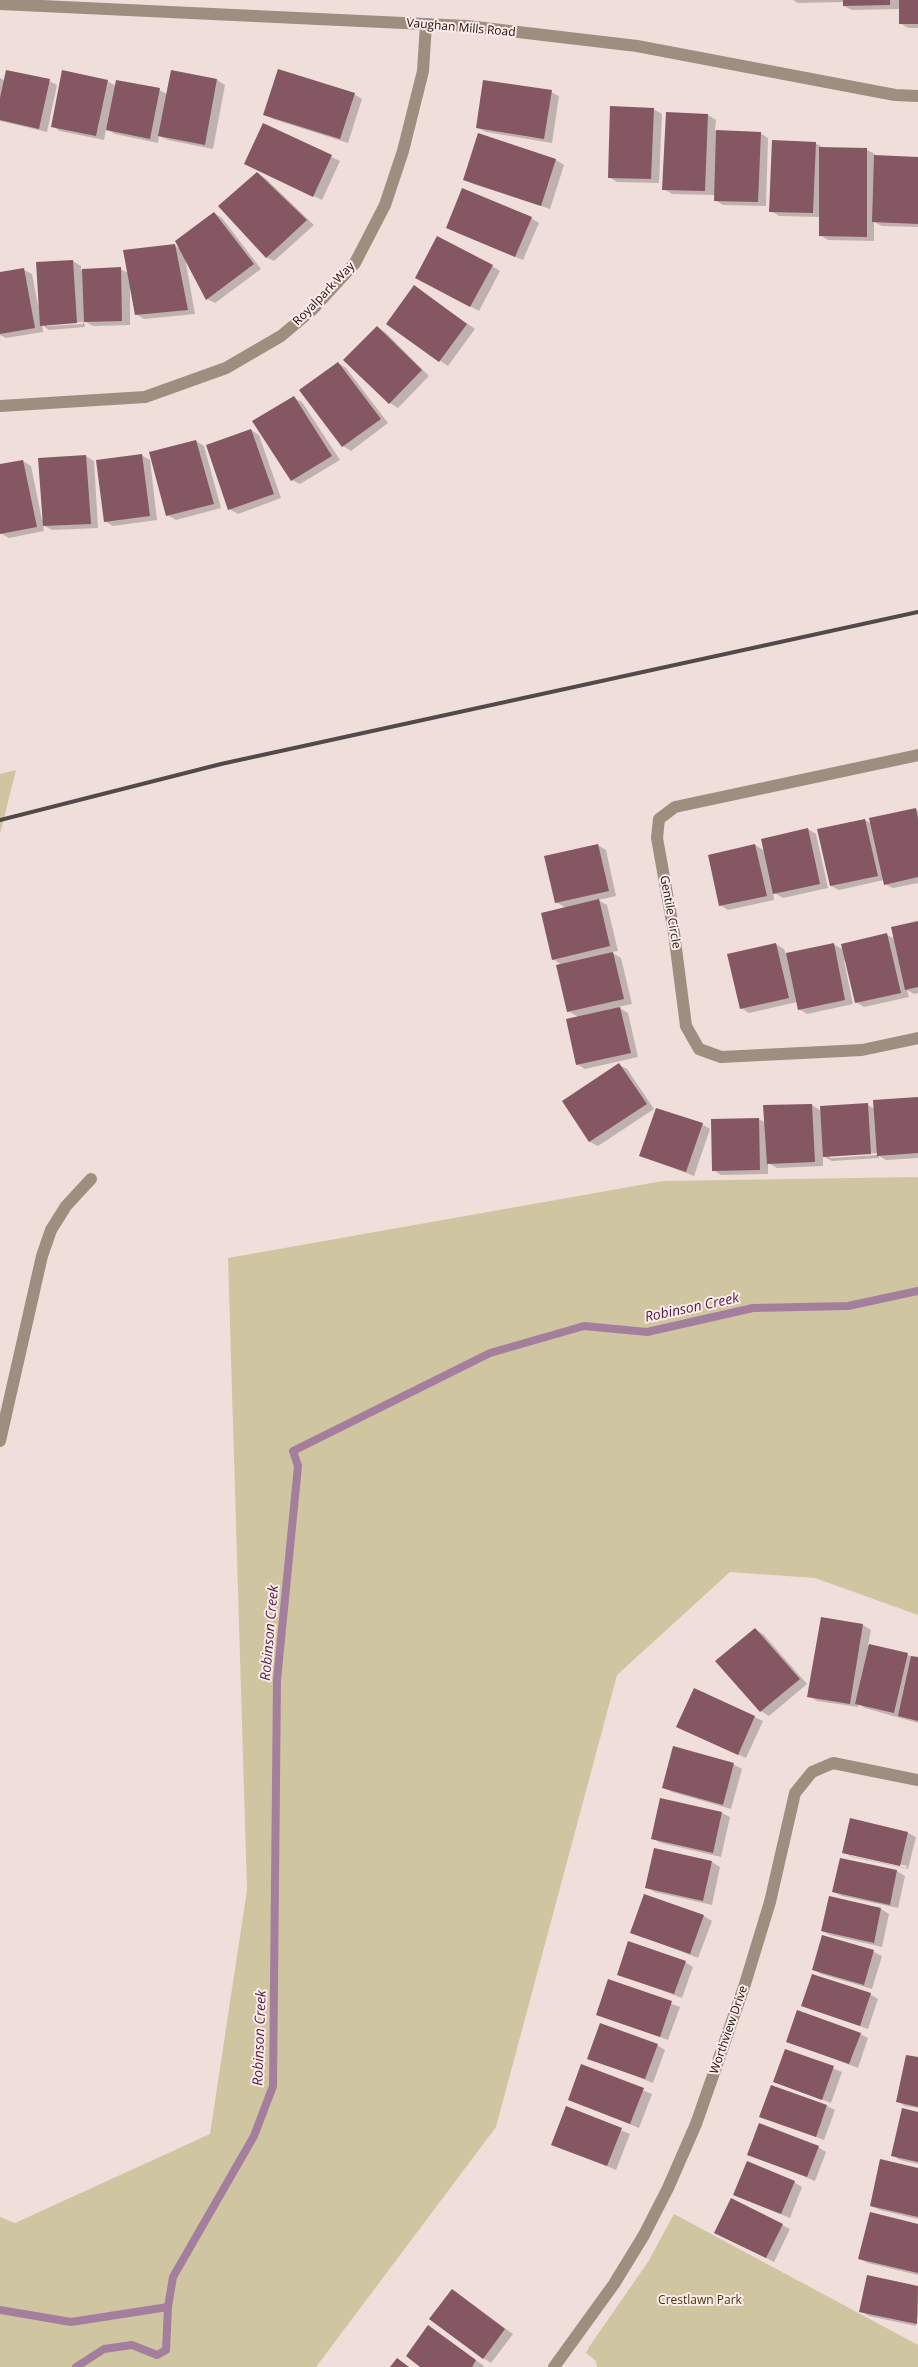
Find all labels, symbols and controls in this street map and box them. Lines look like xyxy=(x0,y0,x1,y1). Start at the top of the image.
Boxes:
street label: Vaughan Mills Road xyxy=(406,16,516,40)
street label: Royalpark Way xyxy=(290,259,358,329)
street label: Gentile Circle xyxy=(656,874,684,950)
water label: Robinson Creek xyxy=(643,1290,741,1326)
water label: Robinson Creek xyxy=(257,1585,283,1681)
street label: Worthview Drive xyxy=(707,1984,751,2076)
water label: Robinson Creek xyxy=(250,1990,270,2086)
park label: Crestlawn Park xyxy=(658,2294,742,2308)

